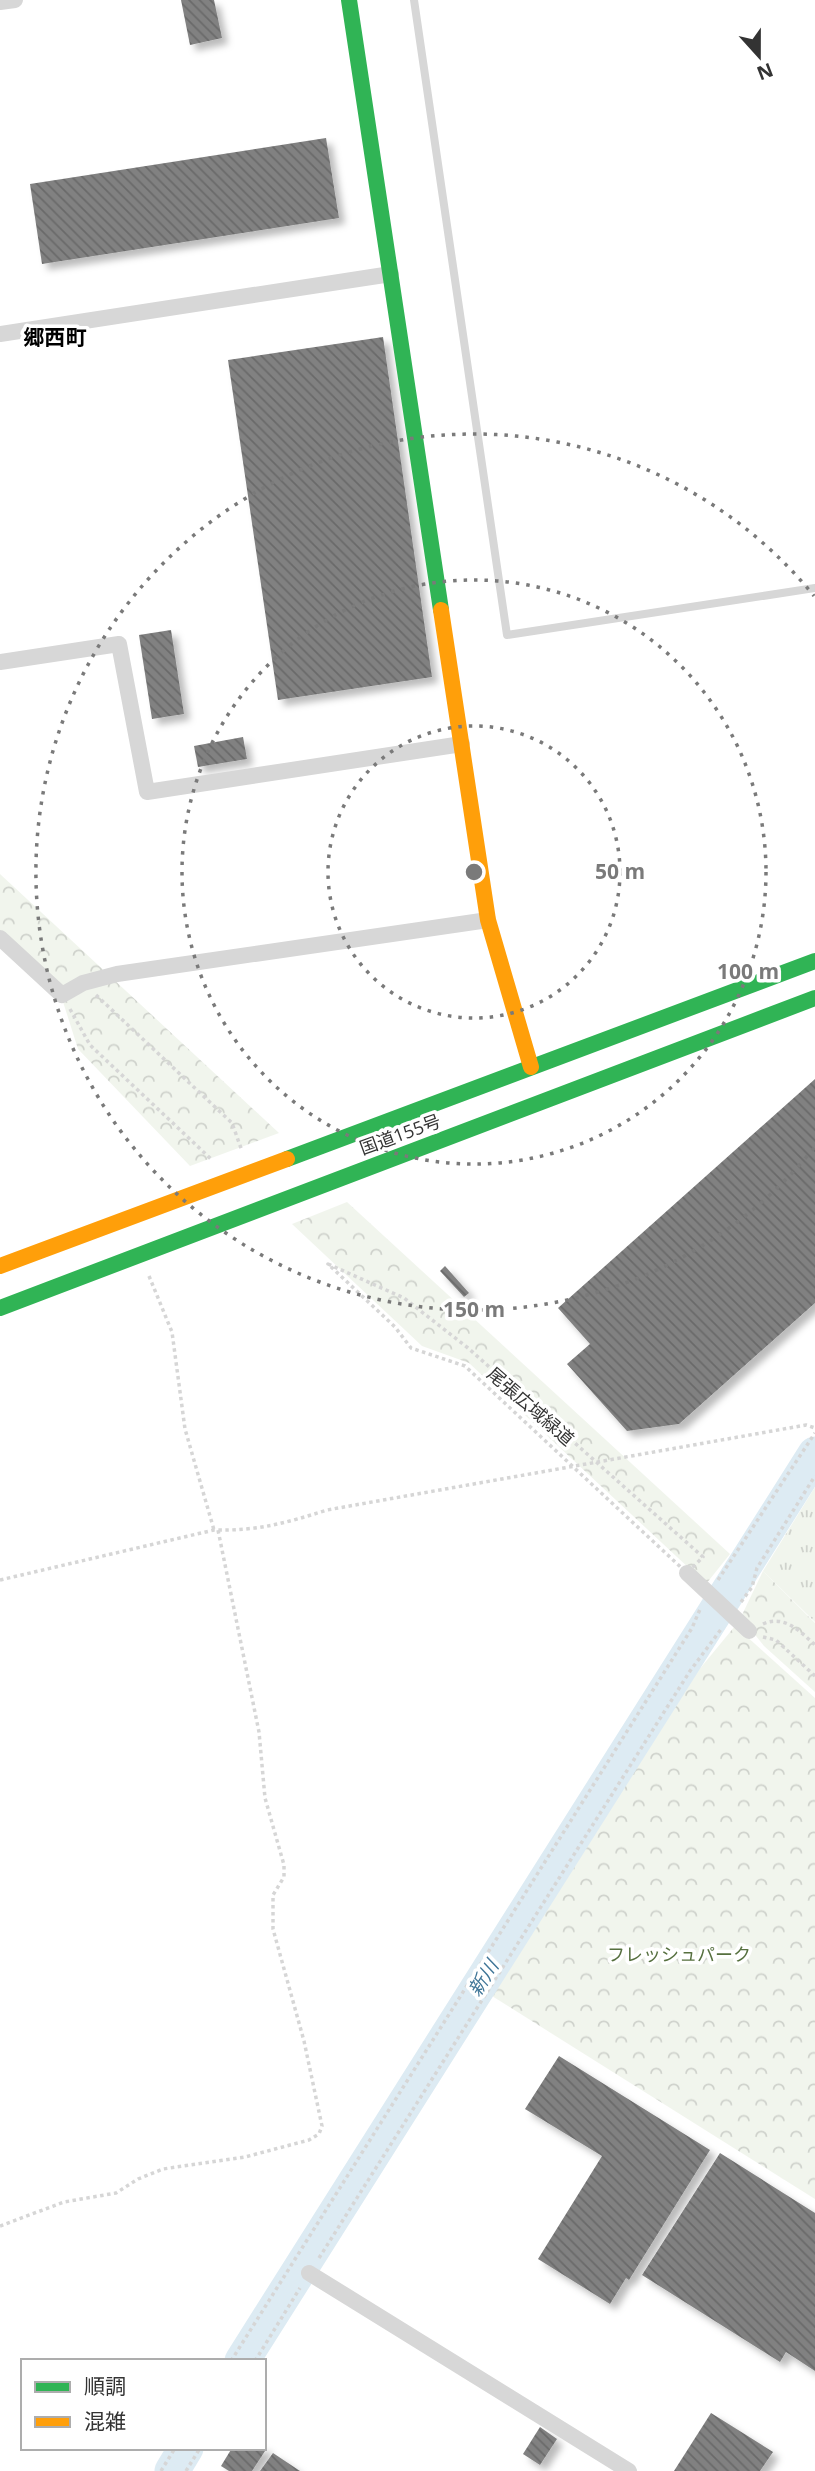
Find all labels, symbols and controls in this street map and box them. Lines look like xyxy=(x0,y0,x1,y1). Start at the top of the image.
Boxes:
north arrow xyxy=(724,21,794,91)
text: N xyxy=(753,57,777,87)
district label: 郷西町 xyxy=(24,323,87,351)
text: 50 m xyxy=(595,857,645,885)
centre of rings xyxy=(462,860,486,884)
text: 100 m xyxy=(717,957,779,985)
street label: 国道155号 xyxy=(356,1108,444,1160)
text: 150 m xyxy=(443,1295,505,1323)
street label: 尾張広域緑道 xyxy=(482,1362,580,1450)
park label: フレッシュパーク xyxy=(607,1942,751,1966)
water label: 新川 xyxy=(462,1953,505,2001)
legend xyxy=(21,2359,266,2450)
text: 順調 xyxy=(84,2372,126,2400)
text: 混雑 xyxy=(84,2407,126,2435)

